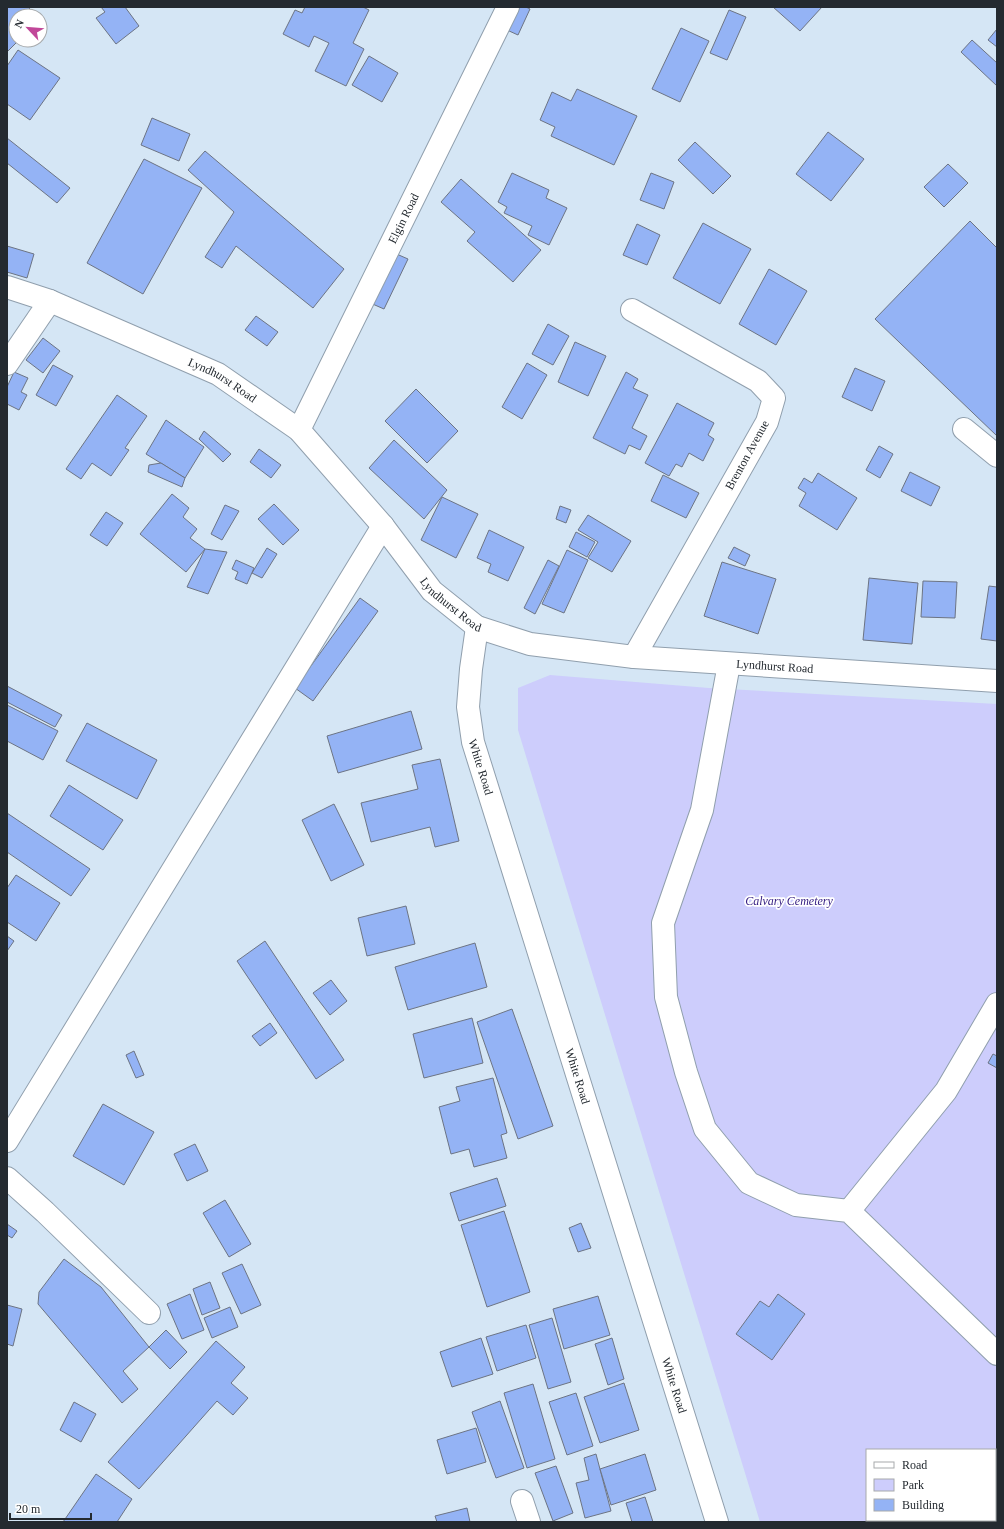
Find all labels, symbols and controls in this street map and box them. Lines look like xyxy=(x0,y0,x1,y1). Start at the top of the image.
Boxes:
north arrow xyxy=(8,8,48,48)
text: N xyxy=(12,17,26,30)
street label: Elgin Road xyxy=(385,191,422,246)
street label: Lyndhurst Road xyxy=(186,355,259,405)
street label: Brenton Avenue xyxy=(722,418,772,492)
street label: Lyndhurst Road xyxy=(417,575,483,635)
street label: Lyndhurst Road xyxy=(736,657,814,676)
street label: White Road xyxy=(466,737,496,797)
park label: Calvary Cemetery xyxy=(745,894,833,908)
street label: White Road xyxy=(562,1047,593,1106)
street label: White Road xyxy=(659,1356,690,1415)
legend xyxy=(866,1449,996,1521)
text: Road xyxy=(902,1458,927,1472)
text: Park xyxy=(902,1478,924,1492)
scale bar xyxy=(10,1495,91,1521)
text: Building xyxy=(902,1498,944,1512)
text: 20 m xyxy=(16,1502,41,1516)

